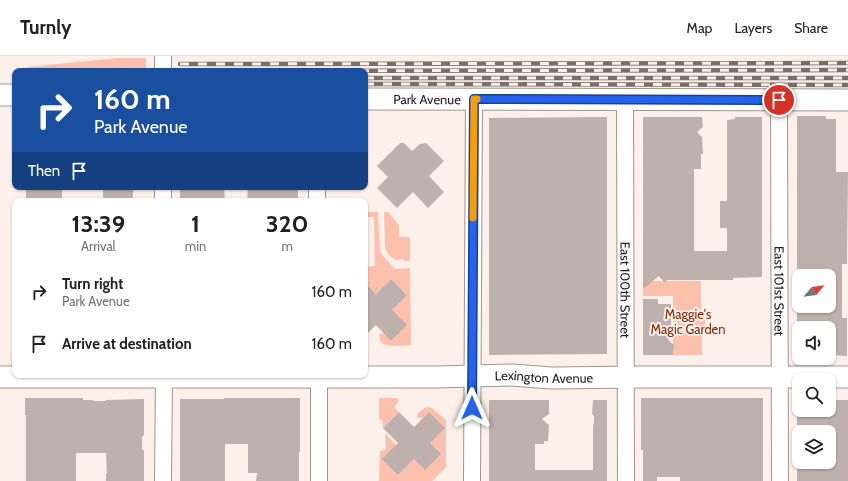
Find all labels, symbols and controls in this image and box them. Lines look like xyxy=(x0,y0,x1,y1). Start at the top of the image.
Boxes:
text: Turnly xyxy=(20,16,71,39)
text: Map xyxy=(687,19,712,37)
text: Layers xyxy=(734,19,772,37)
text: Share xyxy=(794,19,828,37)
text: 160 m xyxy=(94,82,170,116)
pin xyxy=(762,83,796,117)
icon: right xyxy=(28,84,80,136)
icon: arrive xyxy=(768,89,790,111)
street label: Park Avenue xyxy=(393,91,461,107)
text: Park Avenue xyxy=(94,116,188,138)
icon: arrive xyxy=(68,160,90,182)
text: Then xyxy=(28,162,60,180)
text: 13:39 xyxy=(72,209,125,238)
text: 1 xyxy=(191,209,200,238)
text: 320 xyxy=(266,209,308,238)
text: Arrival xyxy=(81,238,116,254)
text: min xyxy=(185,238,206,254)
text: m xyxy=(281,238,293,254)
street label: East 100th Street xyxy=(617,242,634,339)
street label: East 101st Street xyxy=(771,246,788,337)
north arrow xyxy=(792,269,836,313)
map controls xyxy=(792,269,836,469)
text: Turn right xyxy=(62,275,123,293)
icon: right xyxy=(28,281,50,303)
text: 160 m xyxy=(312,283,352,301)
text: Park Avenue xyxy=(62,293,130,309)
park label: Maggie's Magic Garden xyxy=(650,306,726,337)
button: sound xyxy=(792,321,836,365)
icon: arrive xyxy=(28,333,50,355)
text: Arrive at destination xyxy=(62,335,192,353)
text: 160 m xyxy=(312,335,352,353)
street label: Lexington Avenue xyxy=(494,367,594,386)
button: search xyxy=(792,373,836,417)
position arrow xyxy=(451,387,493,429)
button: layers xyxy=(792,425,836,469)

